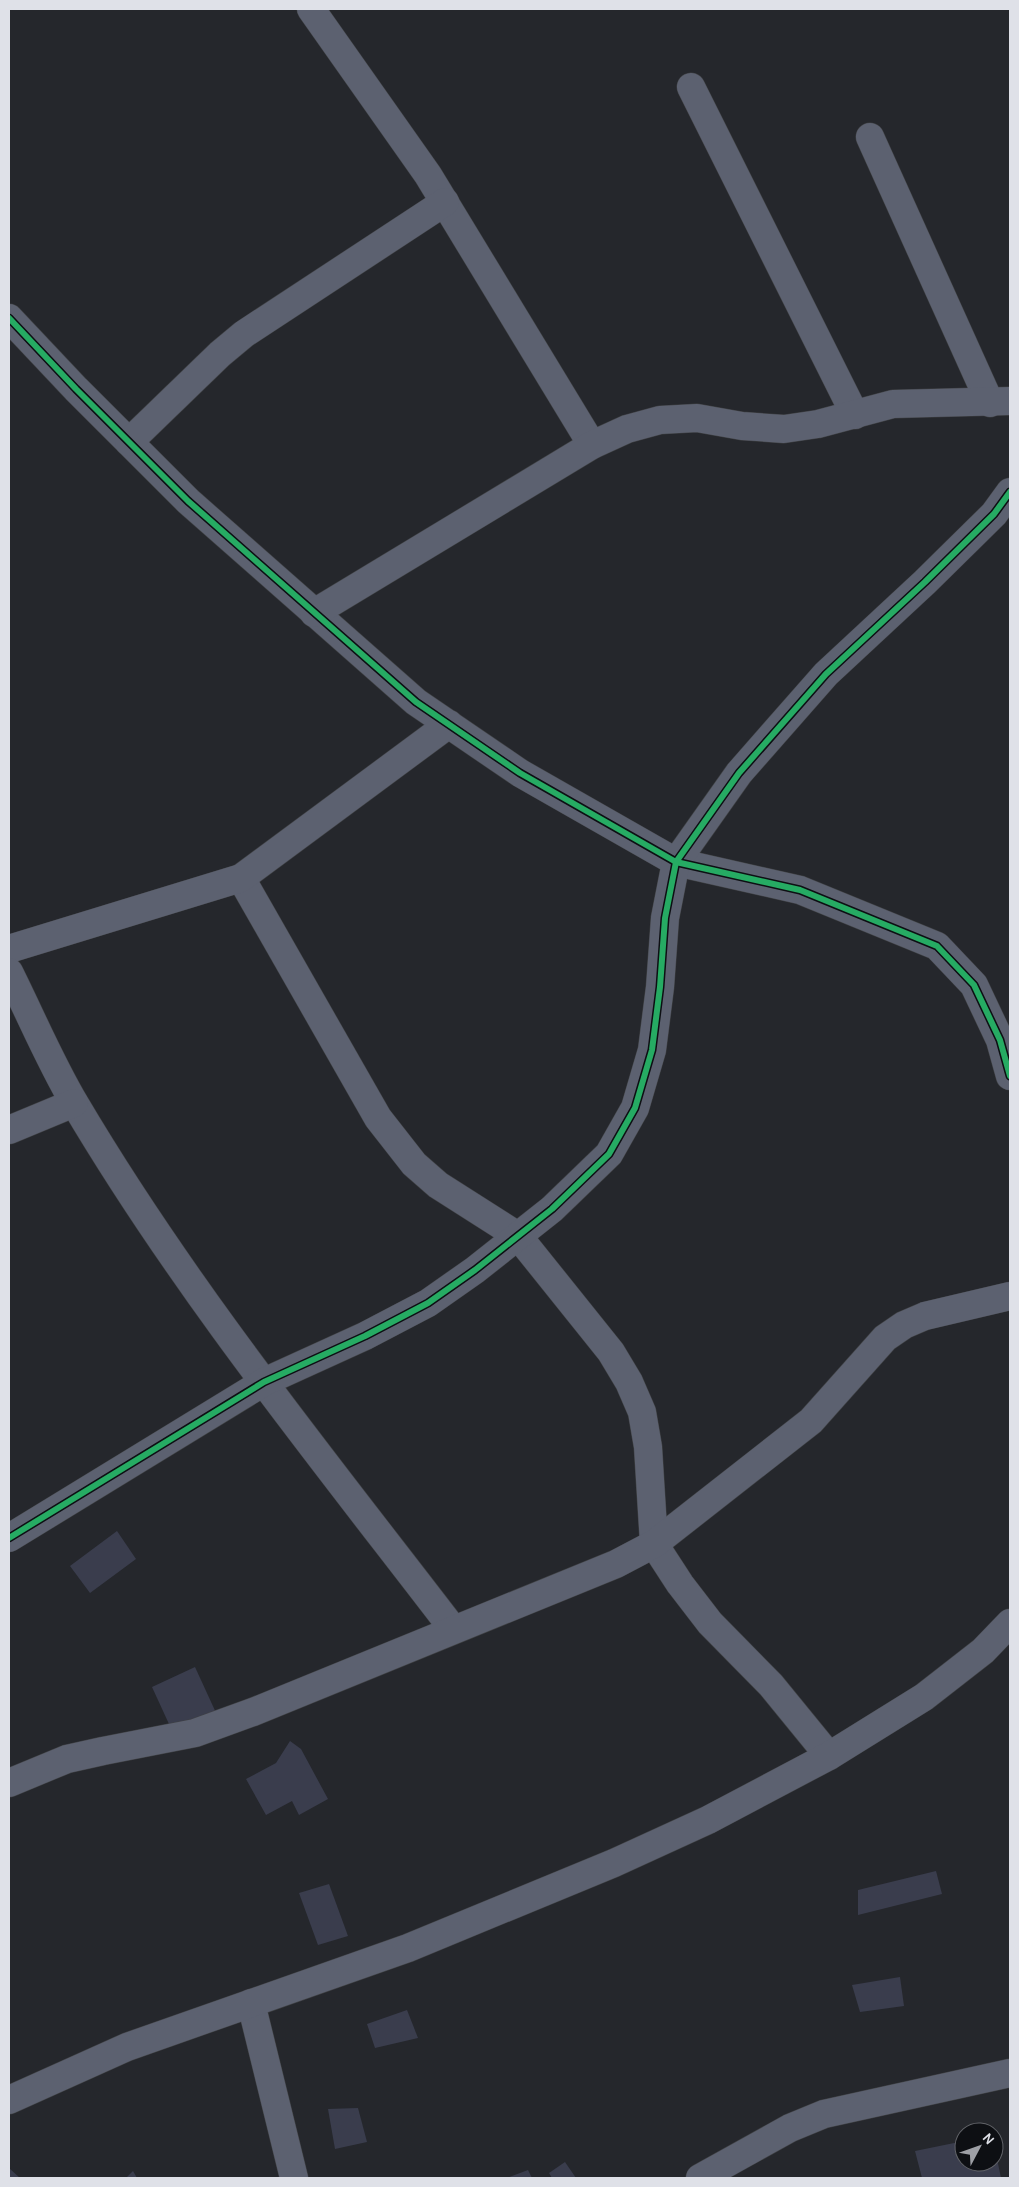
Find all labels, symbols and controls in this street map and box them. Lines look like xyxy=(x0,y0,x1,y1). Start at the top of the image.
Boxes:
north arrow xyxy=(954,2122,1004,2172)
text: N xyxy=(979,2129,998,2148)

